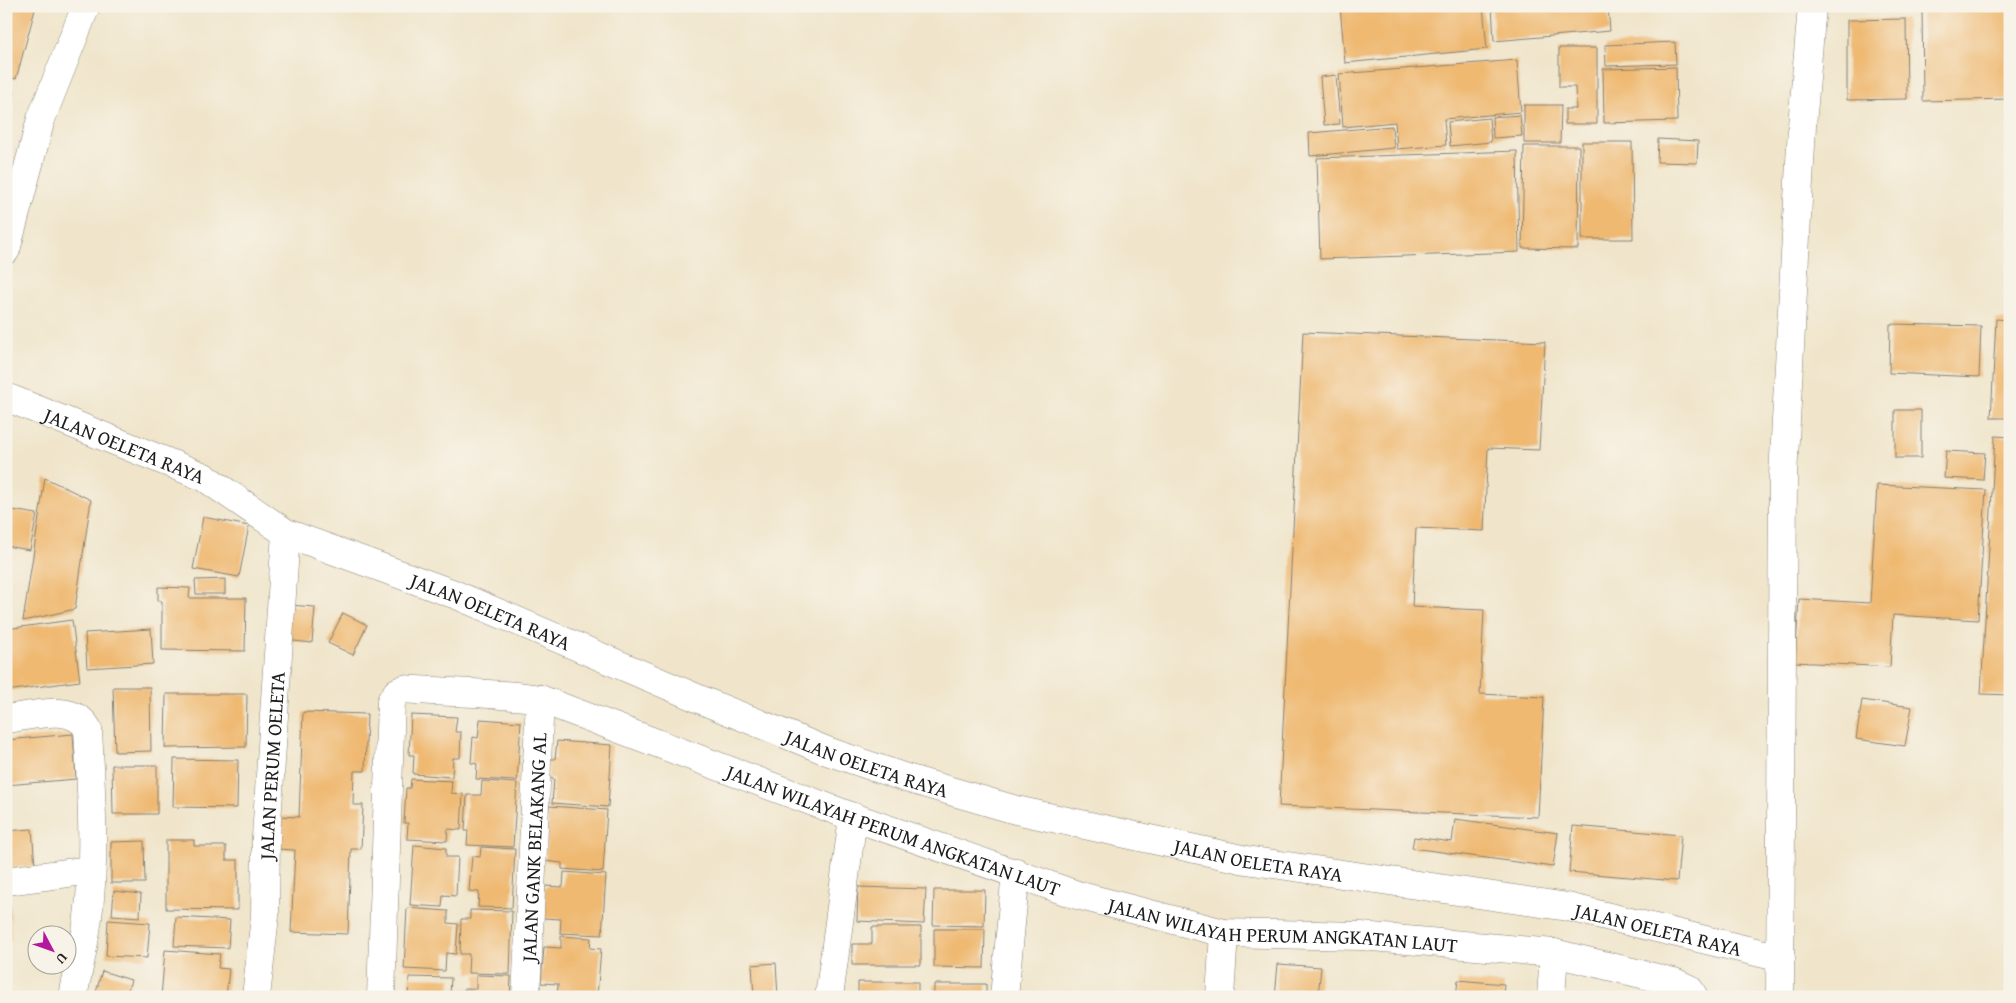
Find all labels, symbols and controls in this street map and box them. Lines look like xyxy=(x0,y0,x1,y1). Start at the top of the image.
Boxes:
street label: JALAN OELETA RAYA xyxy=(37,398,209,490)
street label: JALAN OELETA RAYA xyxy=(404,564,575,657)
street label: JALAN PERUM OELETA xyxy=(251,671,291,863)
street label: JALAN OELETA RAYA xyxy=(778,720,952,804)
street label: JALAN GANK BELAKANG AL xyxy=(513,732,553,966)
street label: JALAN WILAYAH PERUM ANGKATAN LAUT xyxy=(720,755,1065,903)
street label: JALAN OELETA RAYA xyxy=(1168,830,1345,888)
street label: JALAN WILAYAH PERUM ANGKATAN LAUT xyxy=(1102,888,1459,959)
street label: JALAN OELETA RAYA xyxy=(1569,894,1745,963)
north arrow xyxy=(28,926,78,976)
text: U xyxy=(51,948,72,969)

